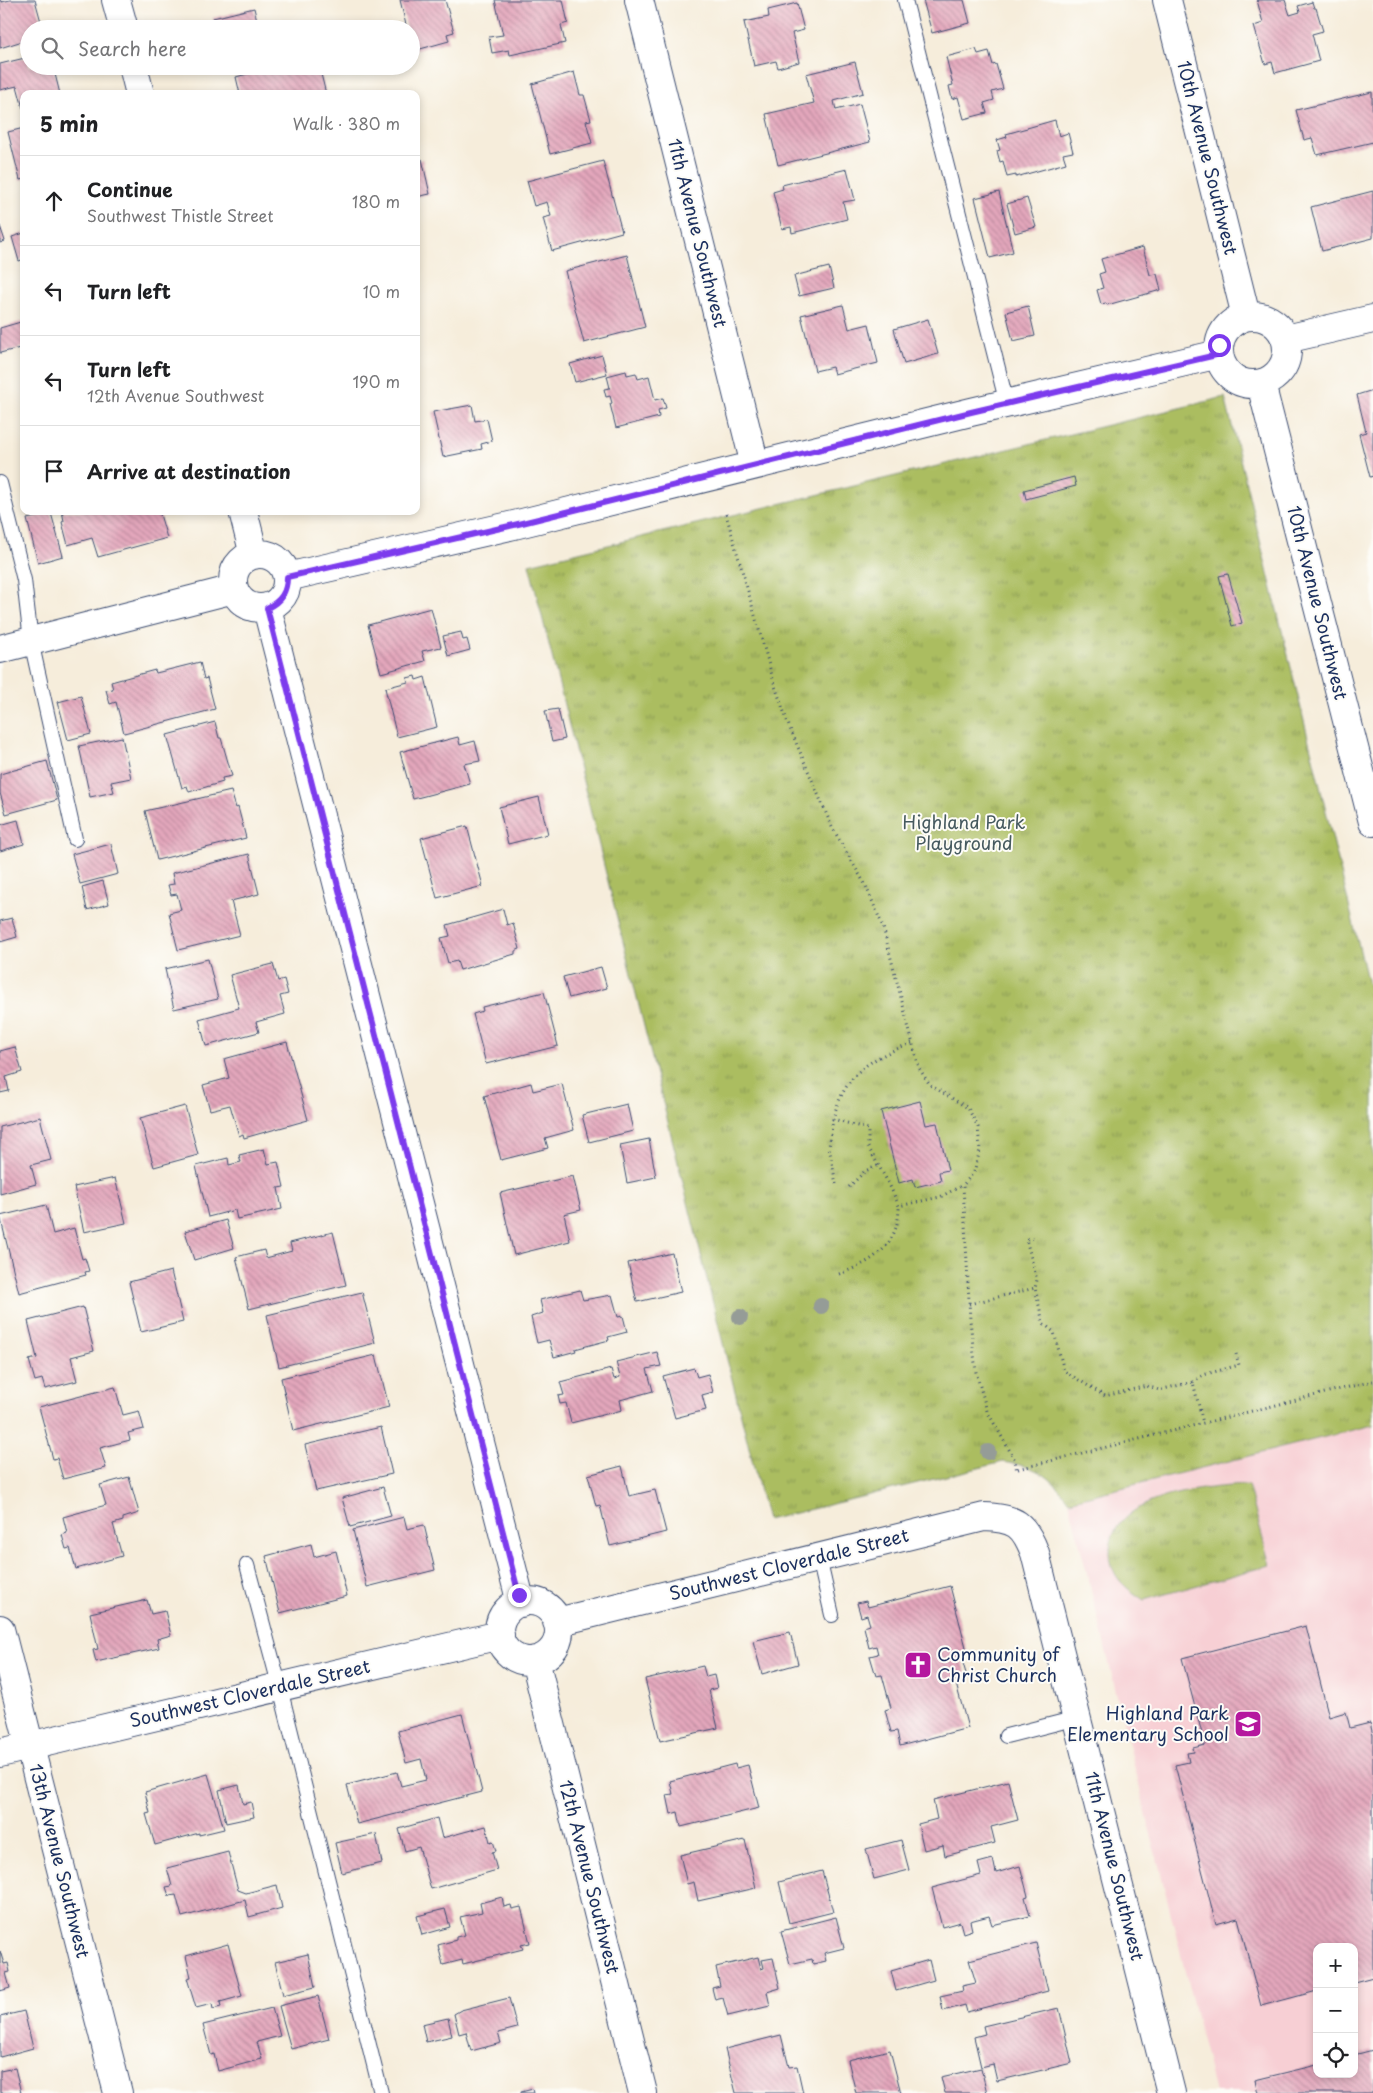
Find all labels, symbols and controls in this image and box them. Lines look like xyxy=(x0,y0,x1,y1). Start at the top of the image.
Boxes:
search box xyxy=(20,20,420,75)
icon: search xyxy=(38,34,66,62)
text: Search here xyxy=(78,34,187,62)
street label: 10th Avenue Southwest xyxy=(1171,58,1246,258)
text: 5 min xyxy=(40,107,98,139)
text: Walk · 380 m xyxy=(293,111,400,135)
street label: 11th Avenue Southwest xyxy=(662,135,735,330)
text: Continue xyxy=(87,175,173,203)
icon: ahead xyxy=(40,187,68,215)
text: 180 m xyxy=(352,189,400,213)
text: Southwest Thistle Street xyxy=(87,203,274,227)
icon: left xyxy=(40,277,68,305)
text: Turn left xyxy=(87,277,171,305)
text: 10 m xyxy=(363,279,400,303)
route start xyxy=(1208,334,1231,357)
text: Turn left xyxy=(87,355,171,383)
icon: left xyxy=(40,367,68,395)
text: 190 m xyxy=(352,369,400,393)
text: 12th Avenue Southwest xyxy=(87,383,264,407)
icon: arrive xyxy=(40,457,68,485)
text: Arrive at destination xyxy=(87,457,291,485)
street label: 10th Avenue Southwest xyxy=(1281,503,1356,703)
park label: Highland Park Playground xyxy=(902,808,1026,856)
street label: Southwest Cloverdale Street xyxy=(666,1521,911,1606)
route end xyxy=(508,1584,531,1607)
place label: Community of Christ Church xyxy=(937,1640,1061,1688)
church icon: Community of Christ Church xyxy=(903,1650,933,1680)
street label: Southwest Cloverdale Street xyxy=(127,1652,373,1733)
place label: Highland Park Elementary School xyxy=(1067,1699,1229,1747)
school or university icon: Highland Park Elementary School xyxy=(1233,1709,1263,1739)
street label: 13th Avenue Southwest xyxy=(23,1761,98,1961)
street label: 11th Avenue Southwest xyxy=(1079,1768,1152,1963)
street label: 12th Avenue Southwest xyxy=(553,1777,628,1977)
map controls xyxy=(1313,1943,1358,2078)
button: + xyxy=(1313,1943,1358,1988)
button: − xyxy=(1313,1988,1358,2033)
button: locate xyxy=(1313,2033,1358,2078)

